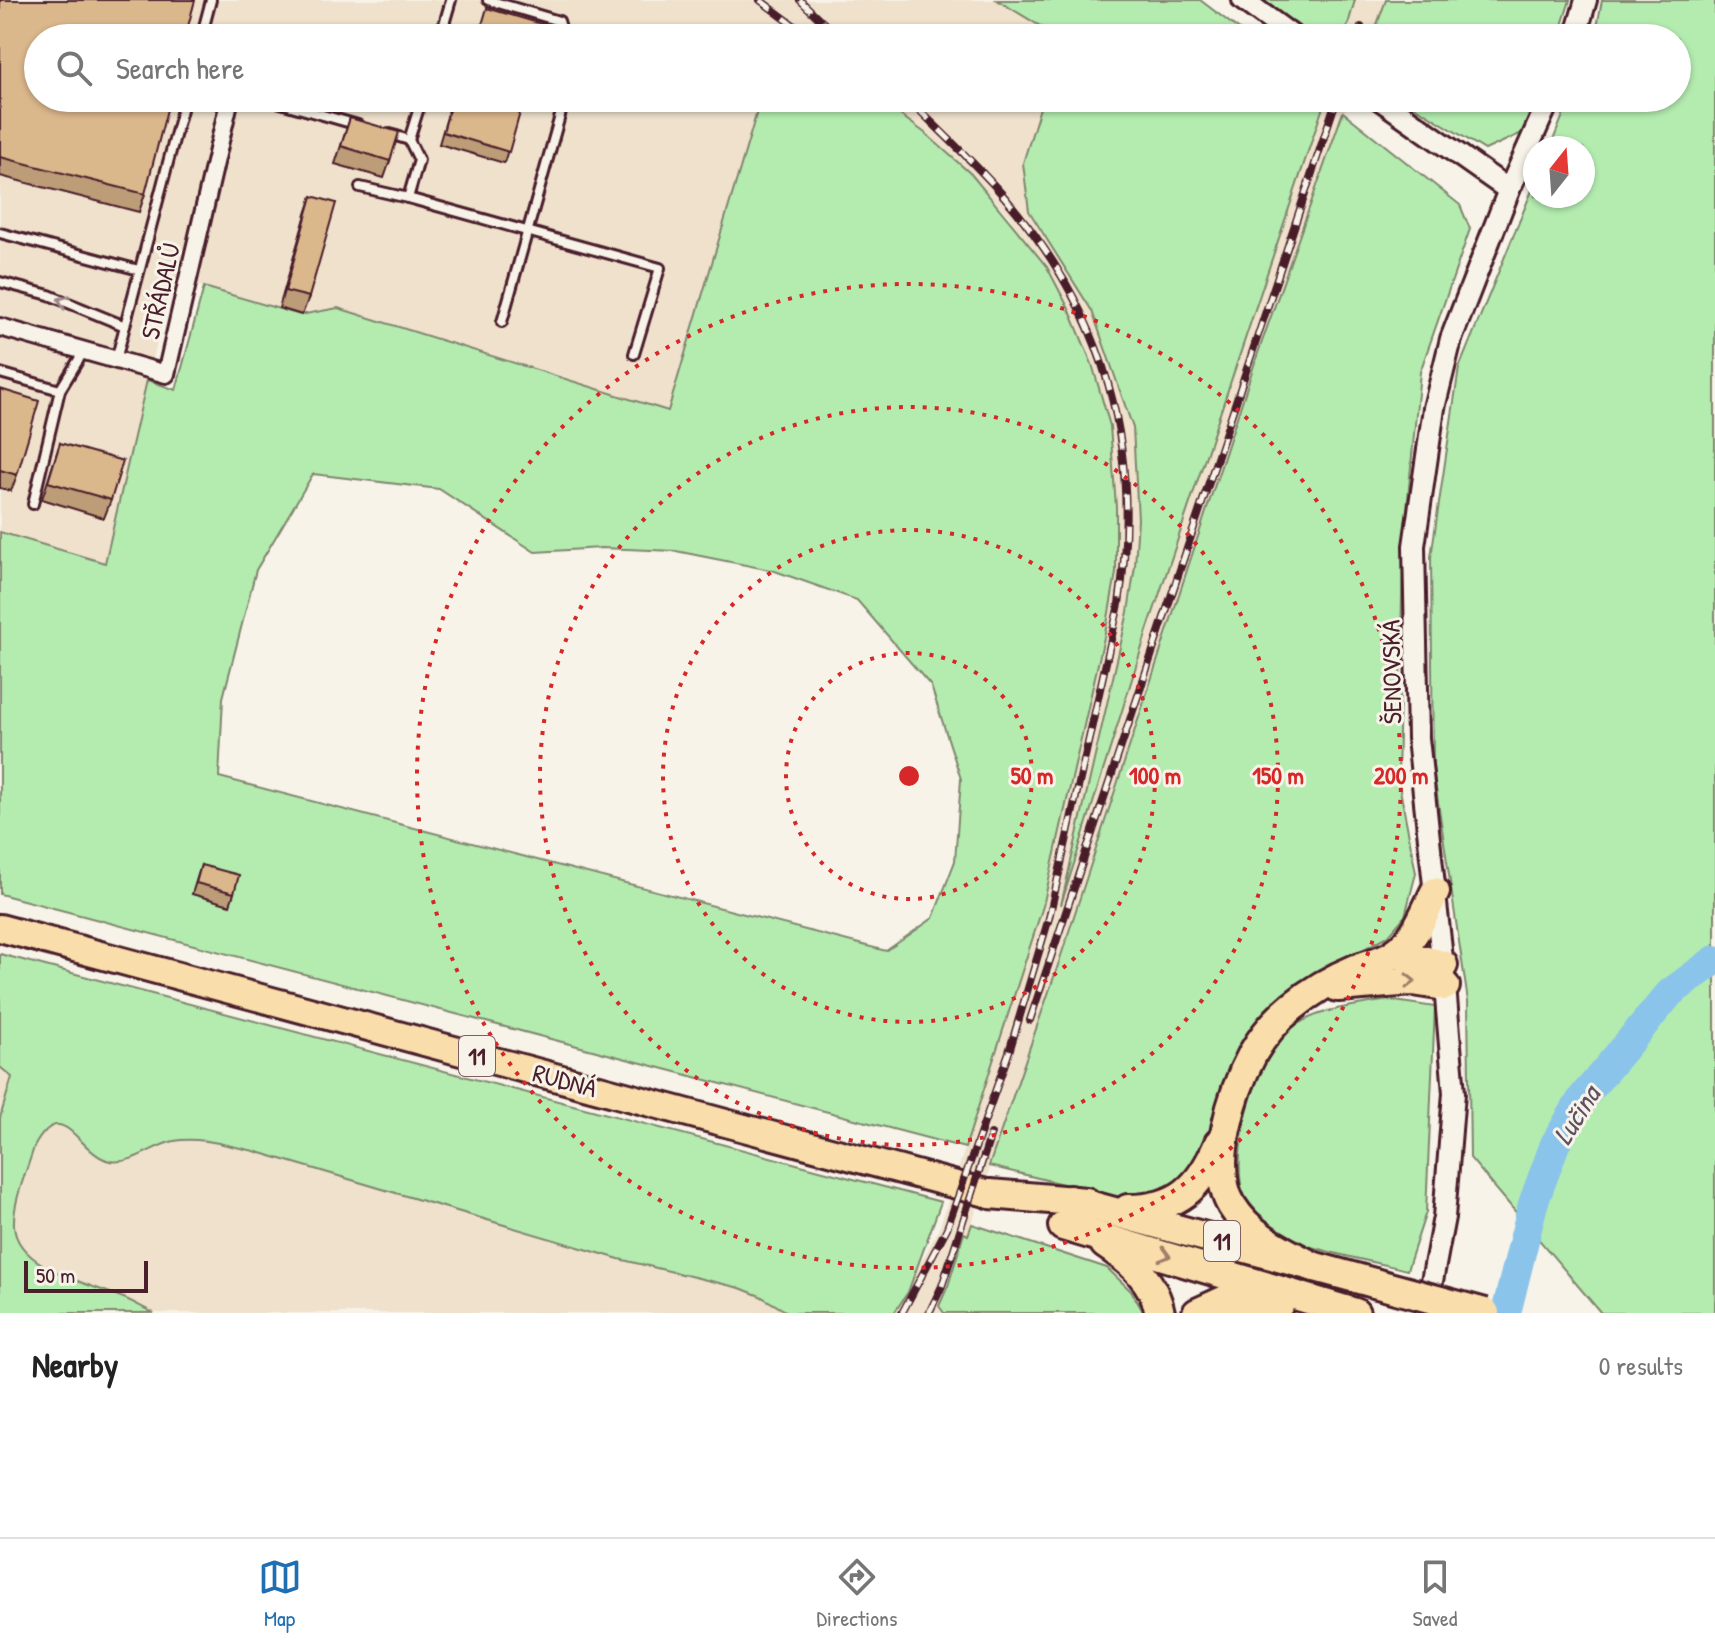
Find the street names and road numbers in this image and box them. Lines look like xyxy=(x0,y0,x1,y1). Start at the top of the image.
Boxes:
street label: STŘÁDALŮ xyxy=(132,240,188,342)
street label: ŠENOVSKÁ xyxy=(1373,619,1409,725)
road number: 11 xyxy=(459,1036,495,1076)
street label: RUDNÁ xyxy=(529,1055,601,1105)
road number: 11 xyxy=(1204,1221,1240,1261)

